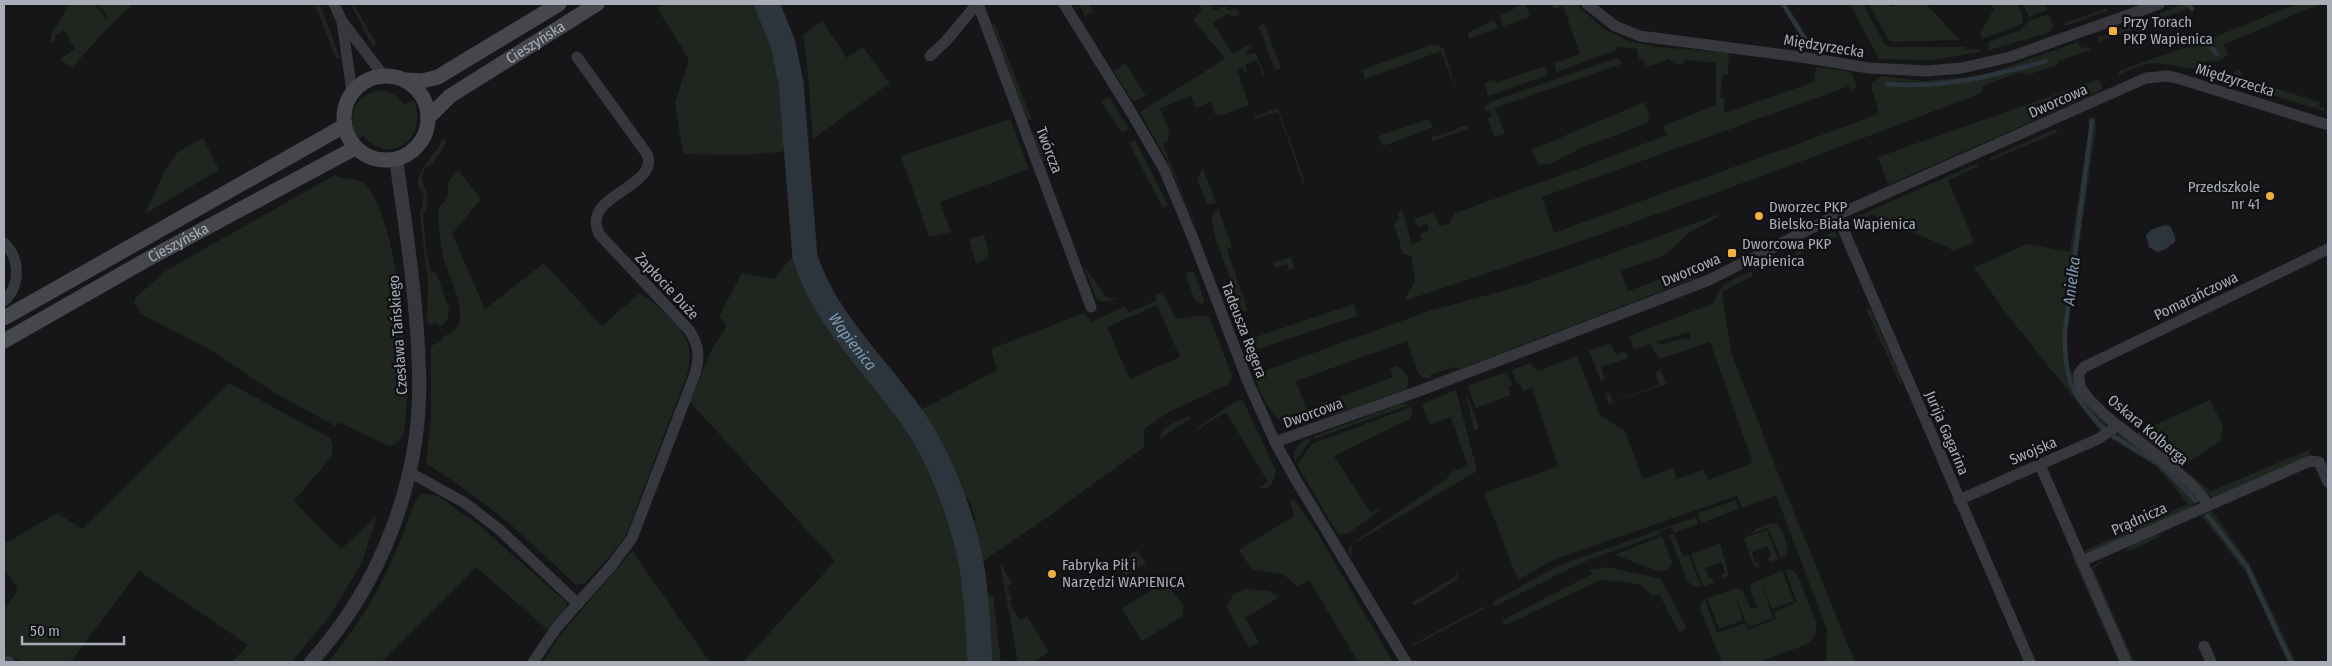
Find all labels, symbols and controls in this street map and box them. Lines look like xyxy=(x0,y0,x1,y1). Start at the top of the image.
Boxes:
place label: Przy Torach PKP Wapienica xyxy=(2123,13,2213,48)
street label: Cieszyńska xyxy=(503,17,568,68)
marker: Przy Torach PKP Wapienica xyxy=(2107,25,2119,37)
street label: Międzyrzecka xyxy=(1782,31,1866,61)
street label: Międzyrzecka xyxy=(2193,59,2277,101)
street label: Dworcowa xyxy=(2026,80,2090,122)
street label: Twórcza xyxy=(1032,124,1066,176)
place label: Przedszkole nr 41 xyxy=(2188,178,2260,213)
marker: Przedszkole nr 41 xyxy=(2264,190,2276,202)
place label: Dworzec PKP Bielsko-Biała Wapienica xyxy=(1769,198,1916,233)
marker: Dworzec PKP Bielsko-Biała Wapienica xyxy=(1753,210,1765,222)
street label: Cieszyńska xyxy=(145,219,212,266)
place label: Dworcowa PKP Wapienica xyxy=(1742,235,1832,270)
marker: Dworcowa PKP Wapienica xyxy=(1726,247,1738,259)
street label: Zapłocie Duże xyxy=(631,249,703,323)
street label: Dworcowa xyxy=(1659,250,1723,290)
water label: Anielka xyxy=(2059,256,2084,307)
street label: Pomarańczowa xyxy=(2151,268,2241,324)
street label: Czesława Tańskiego xyxy=(385,275,411,395)
street label: Tadeusza Regera xyxy=(1217,279,1271,381)
water label: Wapienica xyxy=(825,309,881,374)
street label: Jurija Gagarina xyxy=(1921,388,1973,478)
street label: Oskara Kolberga xyxy=(2104,391,2192,469)
street label: Dworcowa xyxy=(1281,394,1345,432)
street label: Swojska xyxy=(2007,433,2059,469)
street label: Prądnicza xyxy=(2108,499,2170,539)
place label: Fabryka Pił i Narzędzi WAPIENICA xyxy=(1062,556,1185,591)
marker: Fabryka Pił i Narzędzi WAPIENICA xyxy=(1046,568,1058,580)
scale bar xyxy=(22,614,125,646)
text: 50 m xyxy=(30,622,60,640)

